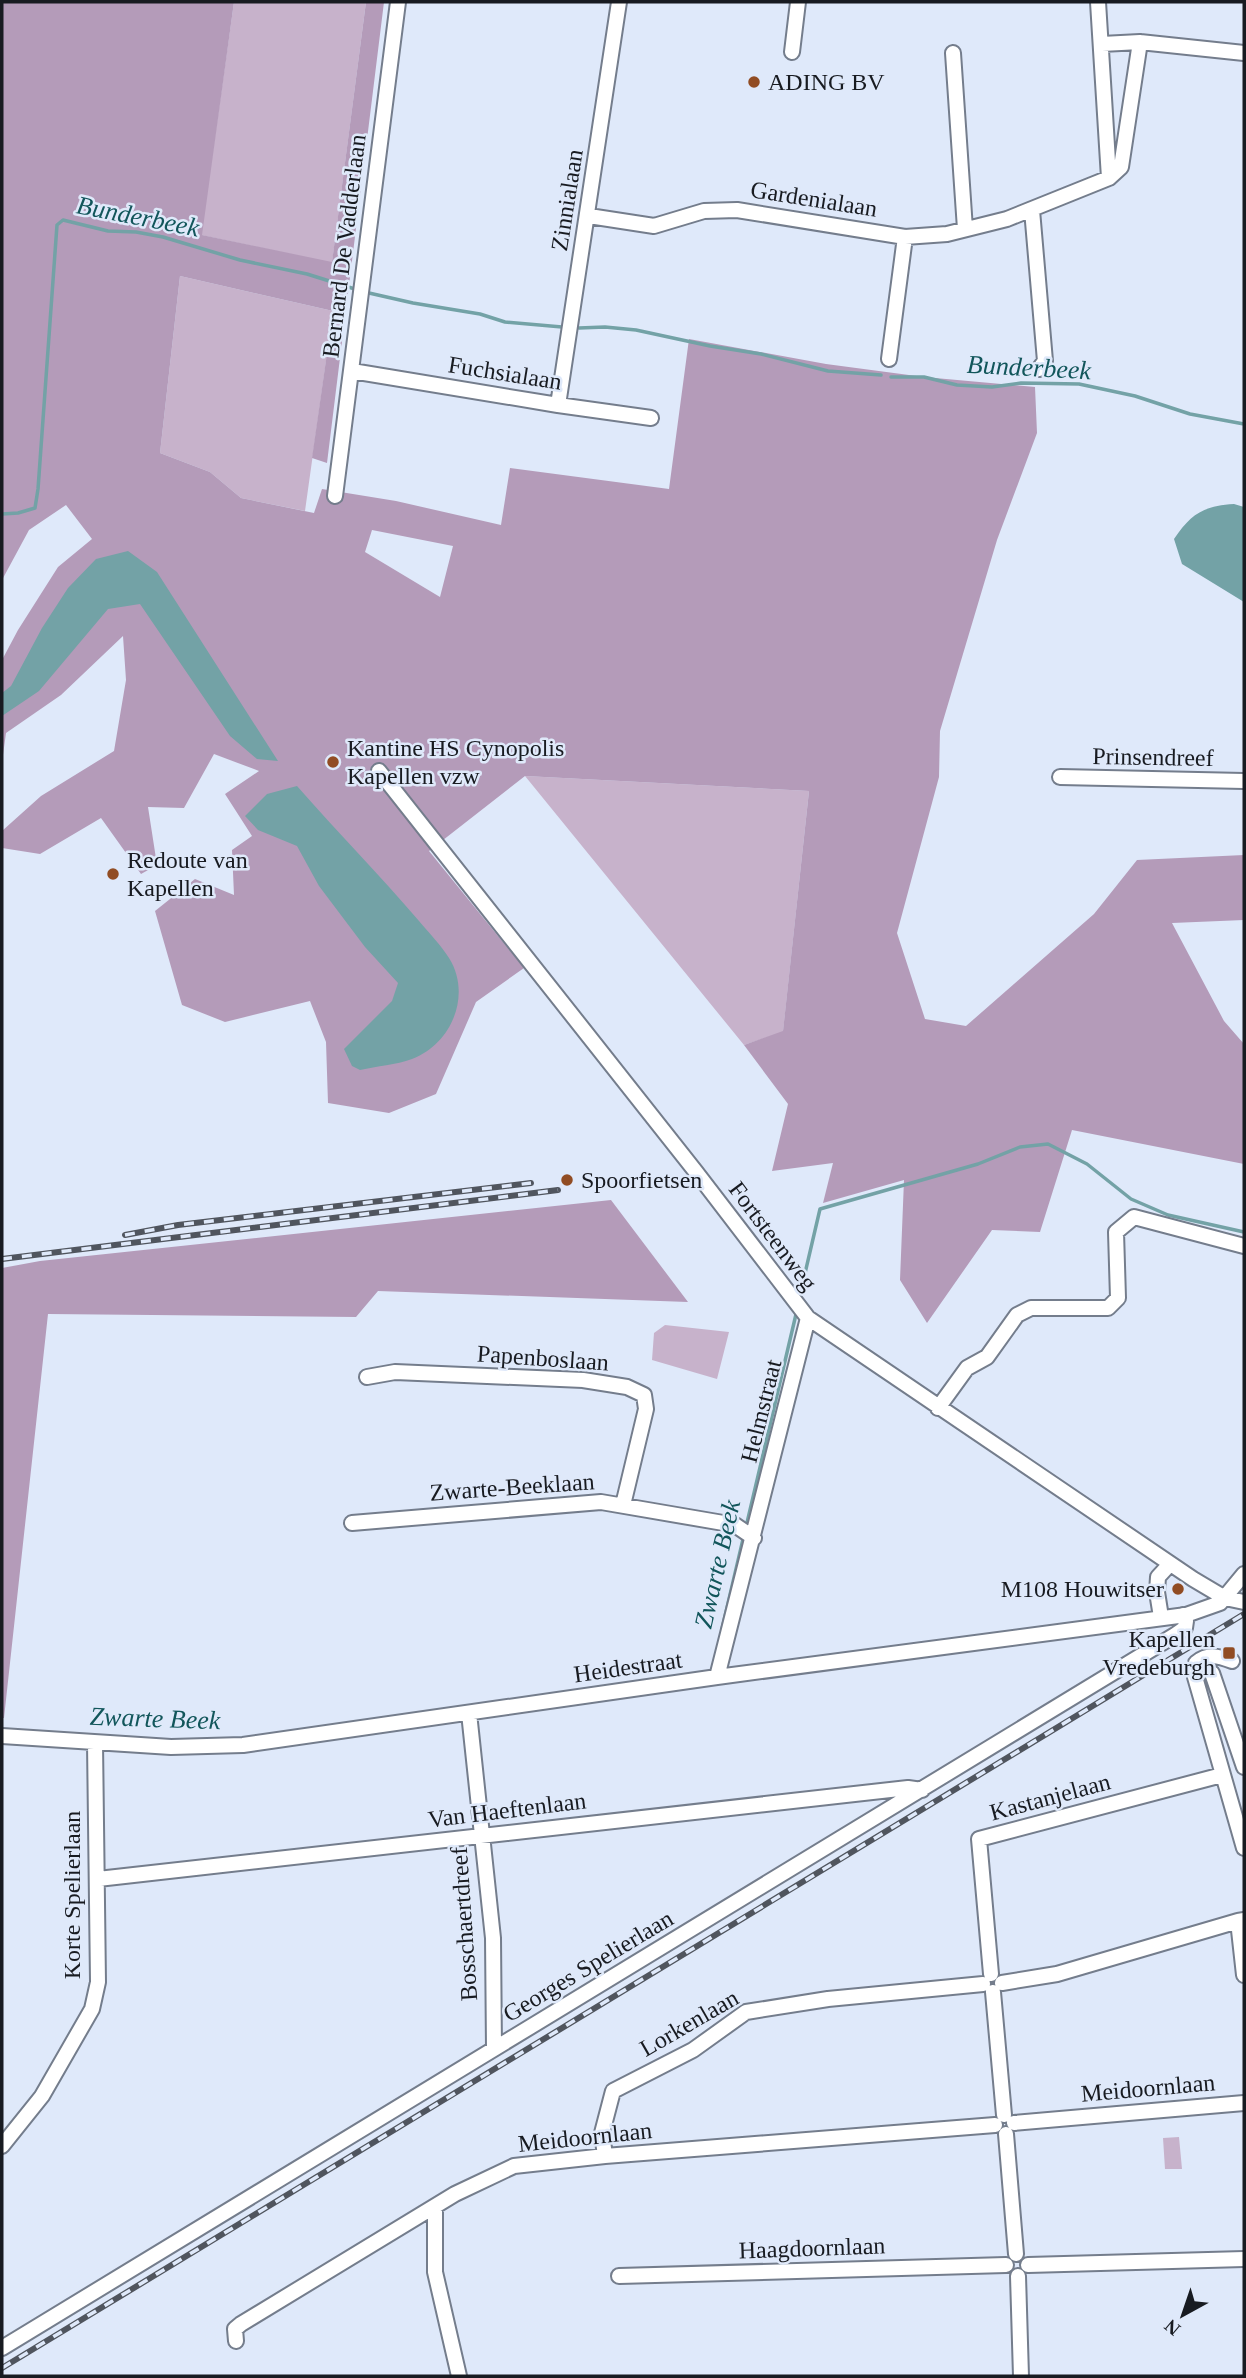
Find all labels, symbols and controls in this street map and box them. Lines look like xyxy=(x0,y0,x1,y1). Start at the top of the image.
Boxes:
place label: ADING BV xyxy=(768,69,885,95)
marker: ADING BV xyxy=(746,74,762,90)
street label: Bernard De Vadderlaan xyxy=(317,133,371,359)
street label: Zinnialaan xyxy=(546,147,588,253)
street label: Gardenialaan xyxy=(749,176,879,222)
water label: Bunderbeek xyxy=(74,190,202,243)
water label: Bunderbeek xyxy=(966,350,1092,385)
street label: Fuchsialaan xyxy=(446,351,564,395)
place label: Kantine HS Cynopolis Kapellen vzw xyxy=(347,735,564,789)
street label: Prinsendreef xyxy=(1092,743,1214,771)
marker: Kantine HS Cynopolis Kapellen vzw xyxy=(325,754,341,770)
place label: Redoute van Kapellen xyxy=(127,847,248,901)
marker: Redoute van Kapellen xyxy=(105,866,121,882)
place label: Spoorfietsen xyxy=(581,1167,702,1193)
marker: Spoorfietsen xyxy=(559,1172,575,1188)
street label: Fortsteenweg xyxy=(724,1177,822,1295)
street label: Papenboslaan xyxy=(476,1340,610,1376)
street label: Helmstraat xyxy=(736,1356,786,1465)
street label: Zwarte-Beeklaan xyxy=(429,1468,595,1506)
water label: Zwarte Beek xyxy=(689,1497,746,1631)
place label: M108 Houwitser xyxy=(1001,1576,1164,1602)
marker: M108 Houwitser xyxy=(1170,1581,1186,1597)
place label: Kapellen Vredeburgh xyxy=(1102,1626,1215,1680)
marker: Kapellen Vredeburgh xyxy=(1221,1645,1237,1661)
street label: Heidestraat xyxy=(572,1646,684,1687)
water label: Zwarte Beek xyxy=(89,1702,221,1735)
street label: Kastanjelaan xyxy=(987,1768,1113,1826)
street label: Van Haeftenlaan xyxy=(426,1787,588,1833)
street label: Korte Spelierlaan xyxy=(59,1811,85,1979)
street label: Bosschaertdreef xyxy=(446,1846,482,2002)
street label: Georges Spelierlaan xyxy=(498,1905,678,2027)
street label: Lorkenlaan xyxy=(635,1984,743,2062)
street label: Meidoornlaan xyxy=(1080,2069,1216,2107)
street label: Meidoornlaan xyxy=(517,2117,653,2157)
street label: Haagdoornlaan xyxy=(738,2232,886,2264)
north arrow xyxy=(1148,2280,1218,2350)
text: N xyxy=(1160,2315,1184,2340)

